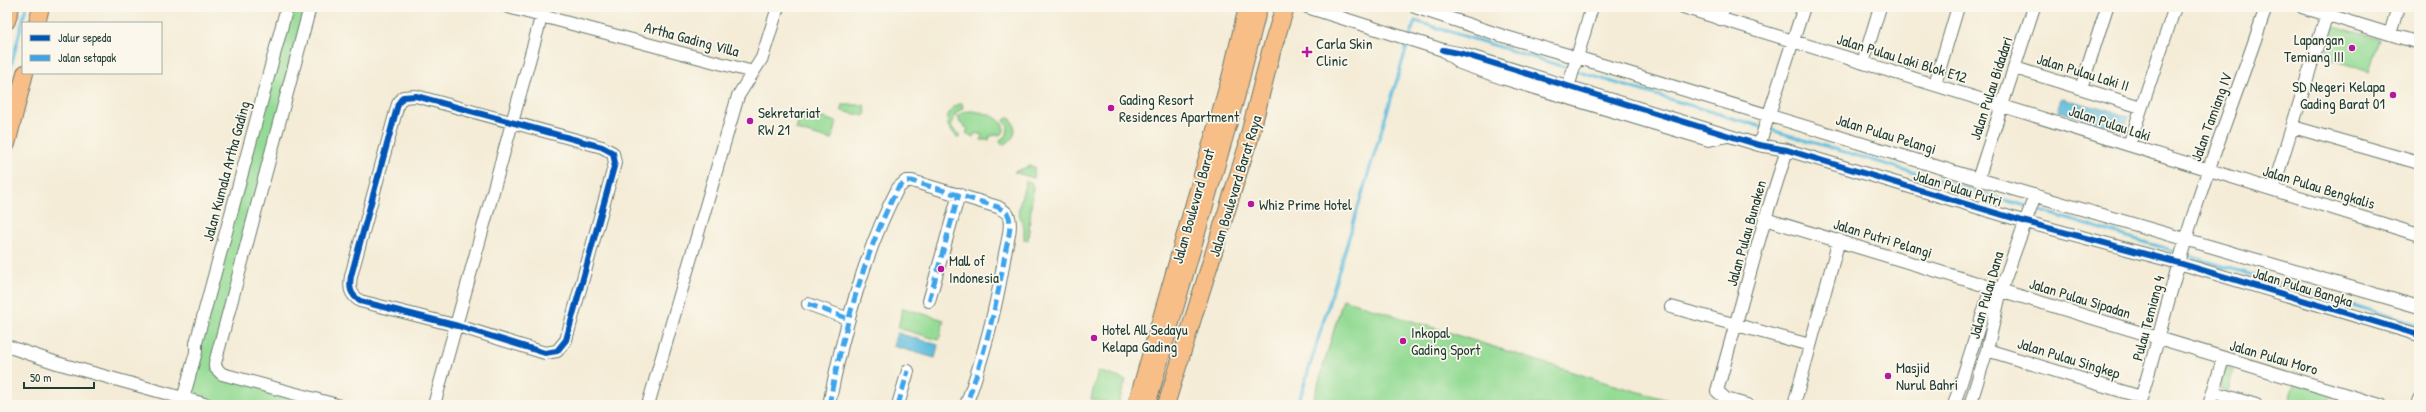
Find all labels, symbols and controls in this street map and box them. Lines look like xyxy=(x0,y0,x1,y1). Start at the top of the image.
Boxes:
street label: Artha Gading Villa xyxy=(642,16,742,62)
legend xyxy=(22,22,162,74)
street label: Jalan Pulau Laki Blok E12 xyxy=(1834,28,1970,88)
text: Jalur sepeda xyxy=(58,29,112,46)
place label: Lapangan Temiang III xyxy=(2284,29,2344,67)
place label: Carla Skin Clinic xyxy=(1316,33,1373,71)
street label: Jalan Pulau Bidadari xyxy=(1964,34,2018,142)
marker: Lapangan Temiang III xyxy=(2347,43,2357,53)
marker: Carla Skin Clinic xyxy=(1301,46,1313,58)
street label: Jalan Pulau Laki II xyxy=(2034,48,2132,96)
text: Jalan setapak xyxy=(58,49,116,66)
street label: Jalan Tamiang IV xyxy=(2185,69,2237,164)
place label: SD Negeri Kelapa Gading Barat 01 xyxy=(2292,76,2385,114)
place label: Gading Resort Residences Apartment xyxy=(1119,89,1240,127)
marker: SD Negeri Kelapa Gading Barat 01 xyxy=(2388,90,2398,100)
street label: Jalan Kumala Artha Gading xyxy=(197,98,255,243)
street label: Jalan Pulau Laki xyxy=(2066,100,2154,146)
place label: Sekretariat RW 21 xyxy=(758,102,821,140)
marker: Gading Resort Residences Apartment xyxy=(1106,103,1116,113)
street label: Jalan Pulau Pelangi xyxy=(1833,109,1939,159)
street label: Jalan Boulevard Barat Raya xyxy=(1204,113,1267,259)
marker: Sekretariat RW 21 xyxy=(745,116,755,126)
street label: Jalan Boulevard Barat xyxy=(1167,145,1220,266)
street label: Jalan Pulau Bengkalis xyxy=(2260,160,2378,214)
street label: Jalan Pulau Putri xyxy=(1911,165,2005,211)
street label: Jalan Pulau Bunaken xyxy=(1721,177,1771,288)
place label: Whiz Prime Hotel xyxy=(1259,194,1352,215)
marker: Whiz Prime Hotel xyxy=(1246,199,1256,209)
street label: Jalan Putri Pelangi xyxy=(1831,213,1935,263)
street label: Jalan Pulau Dana xyxy=(1964,249,2008,341)
place label: Mall of Indonesia xyxy=(949,250,999,288)
street label: Jalan Pulau Bangka xyxy=(2251,262,2355,312)
marker: Mall of Indonesia xyxy=(936,264,946,274)
street label: Jalan Pulau Sipadan xyxy=(2027,273,2134,323)
street label: Pulau Temiang 4 xyxy=(2127,273,2170,363)
place label: Hotel All Sedayu Kelapa Gading xyxy=(1102,319,1188,357)
place label: Inkopal Gading Sport xyxy=(1411,322,1481,360)
street label: Jalan Pulau Singkep xyxy=(2015,332,2123,384)
marker: Hotel All Sedayu Kelapa Gading xyxy=(1089,333,1099,343)
street label: Jalan Pulau Moro xyxy=(2227,334,2321,380)
marker: Inkopal Gading Sport xyxy=(1398,336,1408,346)
place label: Masjid Nurul Bahri xyxy=(1896,357,1958,395)
scale bar xyxy=(24,364,94,390)
text: 50 m xyxy=(30,369,51,386)
marker: Masjid Nurul Bahri xyxy=(1883,371,1893,381)

